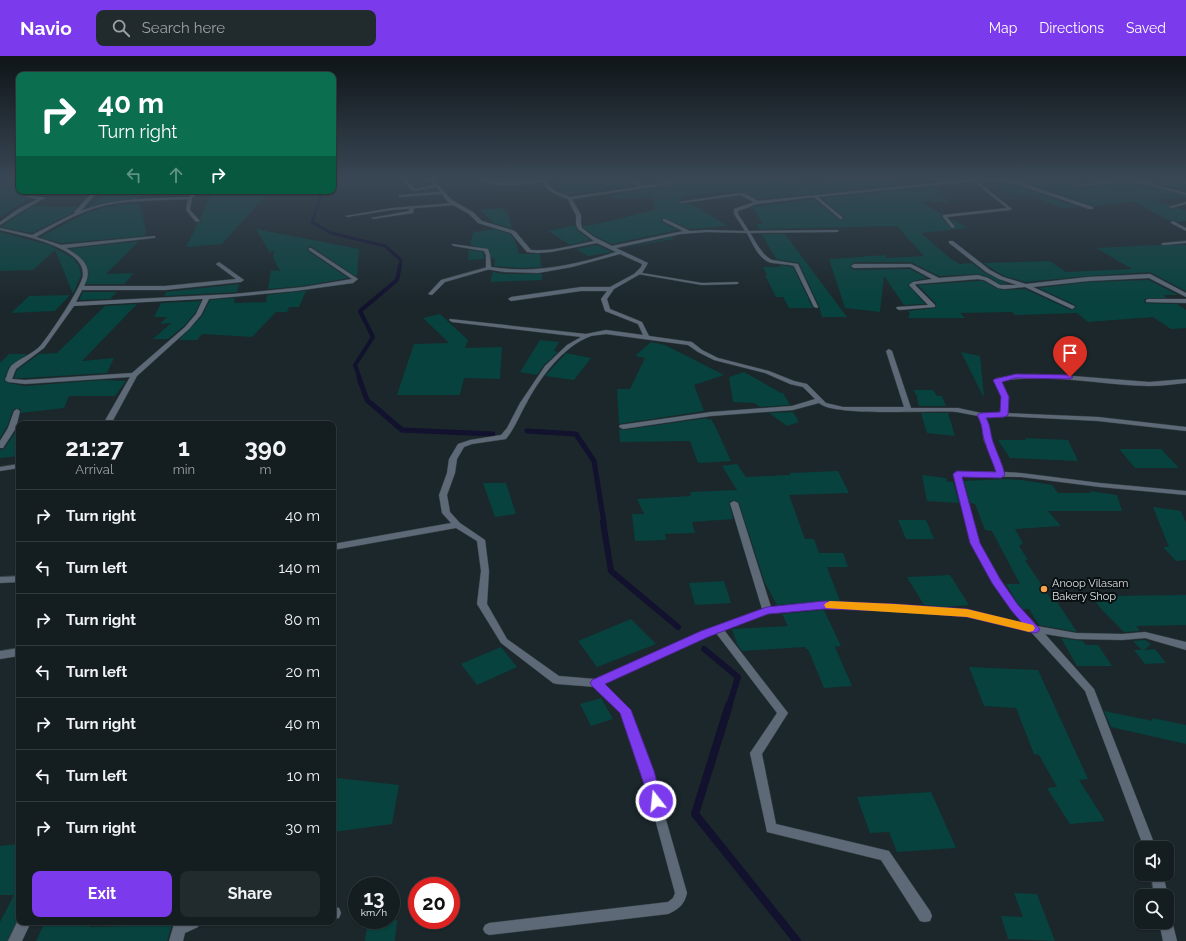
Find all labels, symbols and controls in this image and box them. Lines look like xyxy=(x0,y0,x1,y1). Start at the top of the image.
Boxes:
search box xyxy=(96,10,376,46)
text: Navio xyxy=(20,17,72,39)
icon: search xyxy=(110,17,132,39)
text: Search here xyxy=(142,19,225,37)
text: Map xyxy=(989,20,1017,36)
text: Directions xyxy=(1039,20,1104,36)
text: Saved xyxy=(1126,20,1166,36)
text: 40 m xyxy=(98,87,164,120)
icon: right xyxy=(32,88,84,140)
text: Turn right xyxy=(98,121,177,142)
icon: left xyxy=(123,164,145,186)
icon: ahead xyxy=(165,164,187,186)
icon: right xyxy=(207,164,229,186)
pin xyxy=(1053,336,1087,377)
icon: arrive xyxy=(1059,342,1081,364)
text: 21:27 xyxy=(65,433,124,462)
text: 1 xyxy=(178,433,190,462)
text: 390 xyxy=(244,433,287,462)
text: Arrival xyxy=(75,462,113,477)
text: min xyxy=(173,462,195,477)
text: m xyxy=(260,462,272,477)
icon: right xyxy=(32,505,54,527)
text: Turn right xyxy=(66,507,136,525)
text: 40 m xyxy=(285,507,320,525)
icon: left xyxy=(32,557,54,579)
text: Turn left xyxy=(66,559,127,577)
text: 140 m xyxy=(279,559,320,577)
place label: Anoop Vilasam Bakery Shop xyxy=(1052,577,1128,603)
marker: Anoop Vilasam Bakery Shop xyxy=(1039,584,1049,594)
icon: right xyxy=(32,609,54,631)
text: Turn right xyxy=(66,611,136,629)
text: 80 m xyxy=(284,611,320,629)
icon: left xyxy=(32,661,54,683)
text: Turn left xyxy=(66,663,127,681)
text: 20 m xyxy=(285,663,320,681)
icon: right xyxy=(32,713,54,735)
text: Turn right xyxy=(66,715,136,733)
text: 40 m xyxy=(285,715,320,733)
icon: left xyxy=(32,765,54,787)
text: Turn left xyxy=(66,767,127,785)
text: 10 m xyxy=(287,767,320,785)
position arrow xyxy=(635,780,677,822)
icon: right xyxy=(32,817,54,839)
text: Turn right xyxy=(66,819,136,837)
text: 30 m xyxy=(285,819,320,837)
map controls xyxy=(1134,841,1174,929)
button: sound xyxy=(1134,841,1174,881)
button: Exit xyxy=(32,871,172,917)
button: Share xyxy=(180,871,320,917)
speed limit sign: 20 xyxy=(408,877,460,929)
text: 13 xyxy=(363,886,385,910)
button: search xyxy=(1134,889,1174,929)
text: km/h xyxy=(361,907,387,918)

